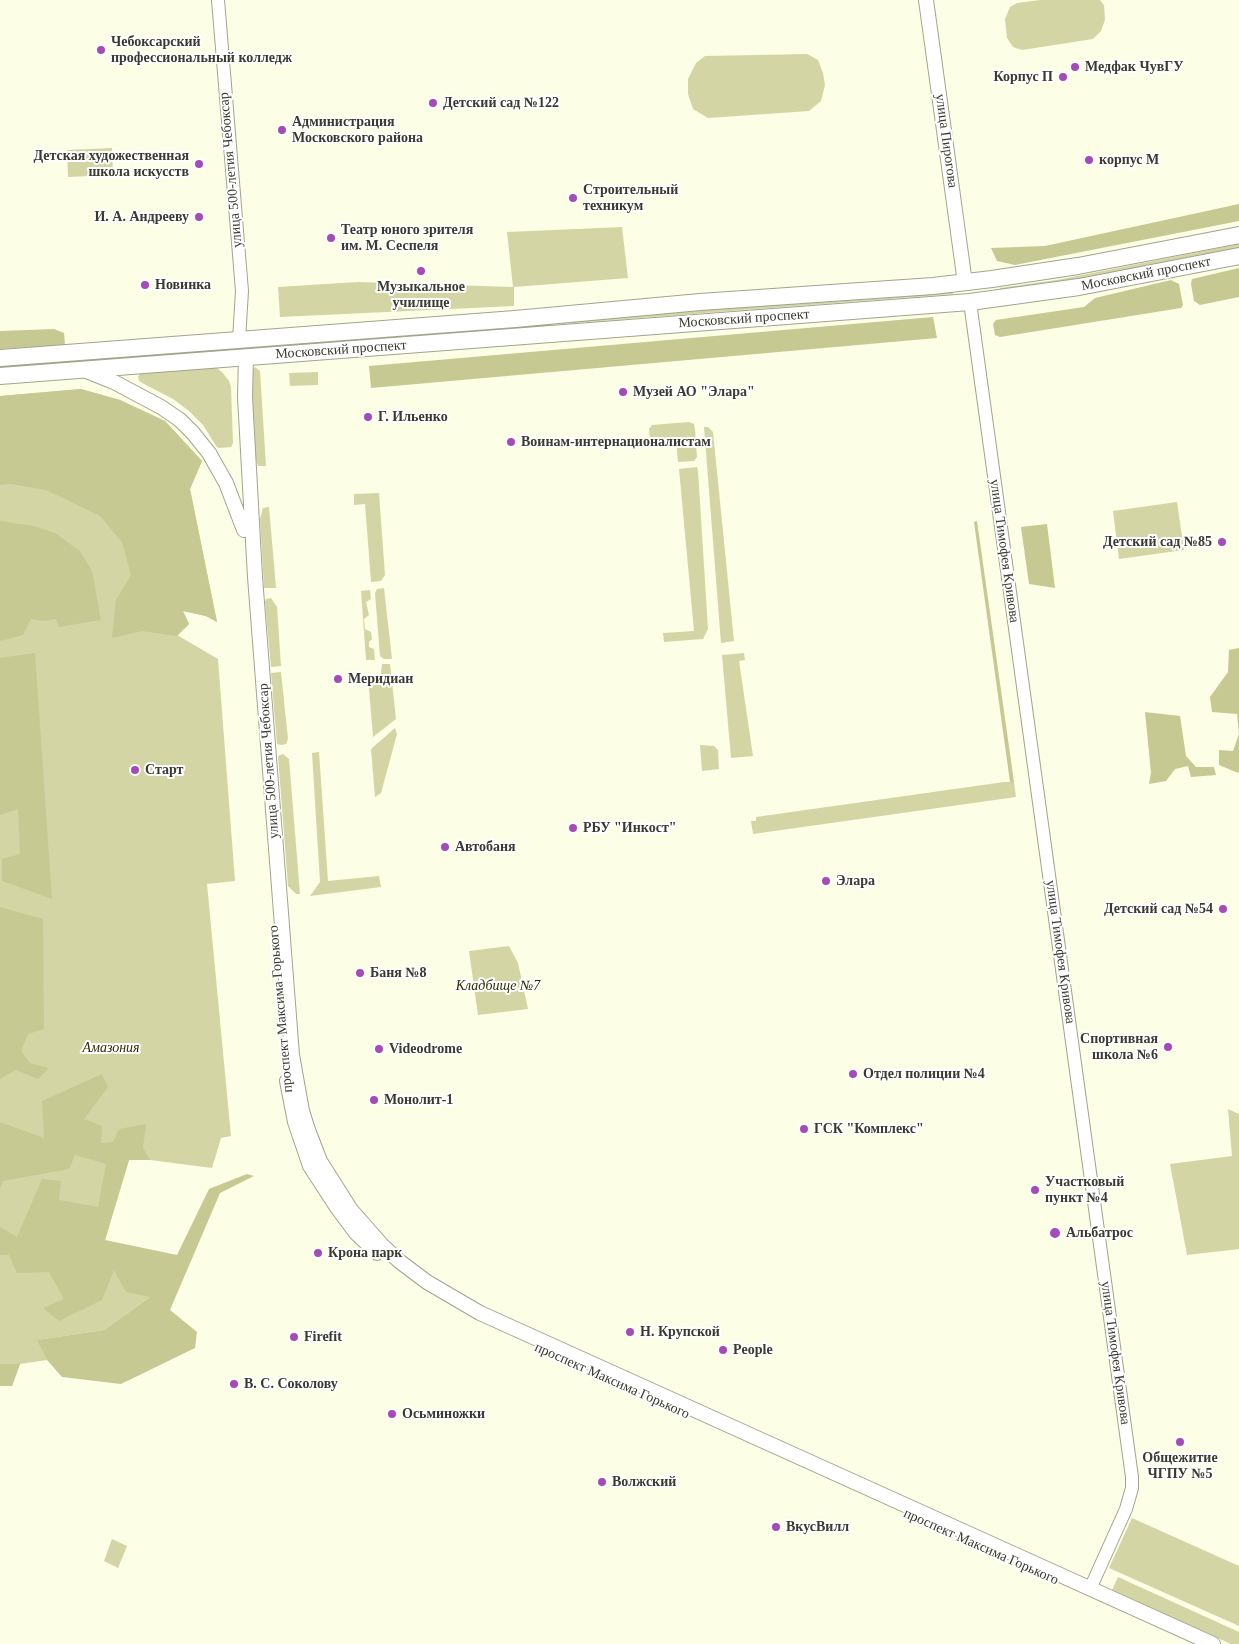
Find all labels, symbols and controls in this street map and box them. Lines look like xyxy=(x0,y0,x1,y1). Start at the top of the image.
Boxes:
place label: Чебоксарский профессиональный колледж xyxy=(111,34,292,66)
marker: Чебоксарский профессиональный колледж xyxy=(95,44,107,56)
place label: Медфак ЧувГУ xyxy=(1085,59,1183,75)
marker: Медфак ЧувГУ xyxy=(1069,61,1081,73)
place label: Корпус П xyxy=(994,69,1053,85)
marker: Корпус П xyxy=(1057,71,1069,83)
street label: улица 500-летия Чебоксар xyxy=(216,92,246,248)
street label: улица Пирогова xyxy=(931,93,961,189)
place label: Детский сад №122 xyxy=(443,95,559,111)
marker: Детский сад №122 xyxy=(427,97,439,109)
place label: Администрация Московского района xyxy=(292,114,423,146)
marker: Администрация Московского района xyxy=(276,124,288,136)
place label: Детская художественная школа искусств xyxy=(34,148,189,180)
place label: корпус М xyxy=(1099,152,1159,168)
marker: корпус М xyxy=(1083,154,1095,166)
marker: Детская художественная школа искусств xyxy=(193,158,205,170)
place label: Строительный техникум xyxy=(583,182,678,214)
marker: Строительный техникум xyxy=(567,192,579,204)
place label: И. А. Андрееву xyxy=(94,209,189,225)
marker: И. А. Андрееву xyxy=(193,211,205,223)
place label: Театр юного зрителя им. М. Сеспеля xyxy=(341,222,473,254)
marker: Театр юного зрителя им. М. Сеспеля xyxy=(325,232,337,244)
street label: Московский проспект xyxy=(1080,253,1212,295)
marker: Музыкальное училище xyxy=(415,265,427,277)
place label: Новинка xyxy=(155,277,211,293)
marker: Новинка xyxy=(139,279,151,291)
place label: Музыкальное училище xyxy=(377,279,465,312)
street label: Московский проспект xyxy=(678,306,810,332)
street label: Московский проспект xyxy=(275,337,407,363)
place label: Музей АО "Элара" xyxy=(633,384,755,400)
marker: Музей АО "Элара" xyxy=(617,386,629,398)
place label: Г. Ильенко xyxy=(378,409,448,425)
marker: Г. Ильенко xyxy=(362,411,374,423)
place label: Воинам-интернационалистам xyxy=(521,434,711,450)
marker: Воинам-интернационалистам xyxy=(505,436,517,448)
street label: улица Тимофея Кривова xyxy=(986,478,1022,624)
place label: Детский сад №85 xyxy=(1103,534,1212,550)
marker: Детский сад №85 xyxy=(1216,536,1228,548)
place label: Меридиан xyxy=(348,671,413,687)
marker: Меридиан xyxy=(332,673,344,685)
street label: улица 500-летия Чебоксар xyxy=(255,683,283,839)
place label: Старт xyxy=(145,762,183,778)
marker: Старт xyxy=(129,764,141,776)
place label: РБУ "Инкост" xyxy=(583,820,677,836)
marker: РБУ "Инкост" xyxy=(567,822,579,834)
place label: Автобаня xyxy=(455,839,516,855)
marker: Автобаня xyxy=(439,841,451,853)
place label: Элара xyxy=(836,873,875,889)
marker: Элара xyxy=(820,875,832,887)
street label: улица Тимофея Кривова xyxy=(1042,879,1078,1025)
place label: Детский сад №54 xyxy=(1104,901,1213,917)
marker: Детский сад №54 xyxy=(1217,903,1229,915)
street label: проспект Максима Горького xyxy=(265,925,297,1093)
place label: Баня №8 xyxy=(370,965,426,981)
marker: Баня №8 xyxy=(354,967,366,979)
park label: Кладбище №7 xyxy=(456,978,540,994)
place label: Спортивная школа №6 xyxy=(1080,1031,1158,1064)
park label: Амазония xyxy=(82,1040,140,1056)
place label: Videodrome xyxy=(389,1041,462,1057)
marker: Спортивная школа №6 xyxy=(1162,1041,1174,1053)
marker: Videodrome xyxy=(373,1043,385,1055)
place label: Отдел полиции №4 xyxy=(863,1066,985,1082)
marker: Отдел полиции №4 xyxy=(847,1068,859,1080)
place label: Монолит-1 xyxy=(384,1092,453,1108)
marker: Монолит-1 xyxy=(368,1094,380,1106)
place label: ГСК "Комплекс" xyxy=(814,1121,924,1137)
marker: ГСК "Комплекс" xyxy=(798,1123,810,1135)
place label: Участковый пункт №4 xyxy=(1045,1174,1124,1206)
marker: Участковый пункт №4 xyxy=(1029,1184,1041,1196)
place label: Альбатрос xyxy=(1066,1225,1133,1241)
marker: Альбатрос xyxy=(1048,1226,1062,1240)
place label: Крона парк xyxy=(328,1245,402,1261)
marker: Крона парк xyxy=(312,1247,324,1259)
street label: улица Тимофея Кривова xyxy=(1097,1280,1133,1426)
place label: Н. Крупской xyxy=(640,1324,720,1340)
marker: Н. Крупской xyxy=(624,1326,636,1338)
place label: Firefit xyxy=(304,1329,342,1345)
marker: Firefit xyxy=(288,1331,300,1343)
street label: проспект Максима Горького xyxy=(532,1339,692,1423)
place label: People xyxy=(733,1342,773,1358)
marker: People xyxy=(717,1344,729,1356)
place label: В. С. Соколову xyxy=(244,1376,338,1392)
marker: В. С. Соколову xyxy=(228,1378,240,1390)
place label: Осьминожки xyxy=(402,1406,485,1422)
marker: Осьминожки xyxy=(386,1408,398,1420)
marker: Общежитие ЧГПУ №5 xyxy=(1174,1436,1186,1448)
place label: Общежитие ЧГПУ №5 xyxy=(1142,1450,1218,1482)
place label: Волжский xyxy=(612,1474,676,1490)
marker: Волжский xyxy=(596,1476,608,1488)
street label: проспект Максима Горького xyxy=(901,1505,1061,1589)
place label: ВкусВилл xyxy=(786,1519,849,1535)
marker: ВкусВилл xyxy=(770,1521,782,1533)

